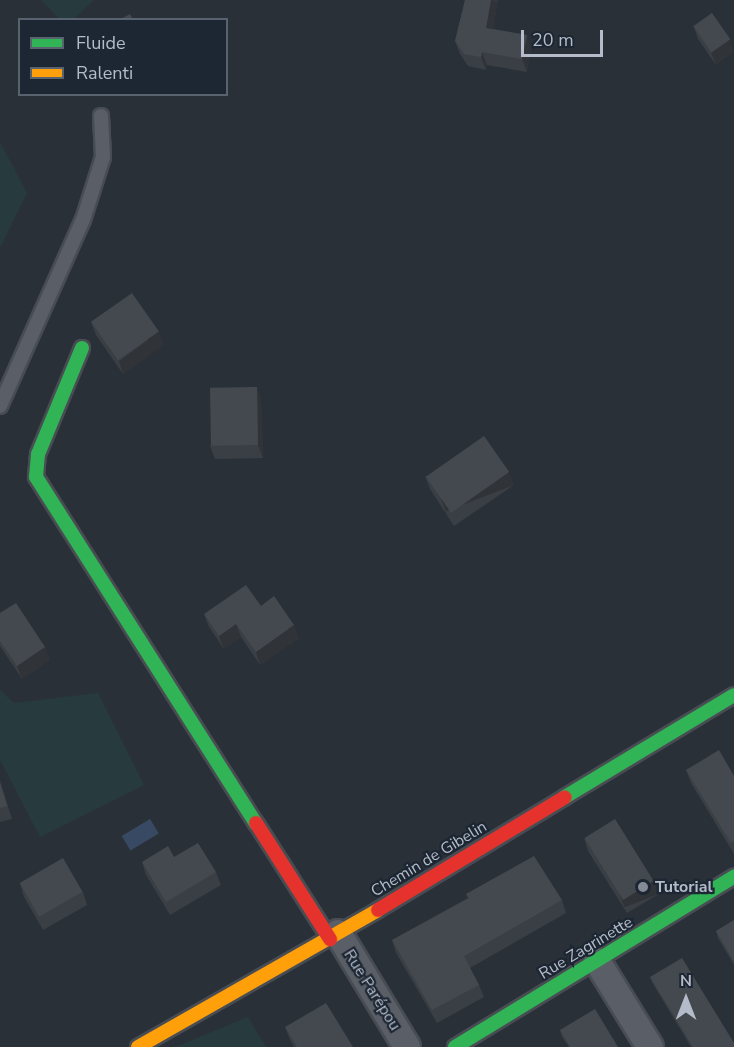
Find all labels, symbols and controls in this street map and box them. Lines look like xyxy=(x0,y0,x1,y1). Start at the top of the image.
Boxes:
legend xyxy=(18,18,228,96)
scale bar xyxy=(524,18,606,56)
text: 20 m xyxy=(532,28,574,52)
text: Fluide xyxy=(76,31,126,55)
text: Ralenti xyxy=(76,61,133,85)
street label: Chemin de Gibelin xyxy=(368,817,490,901)
place label: Tutorial xyxy=(655,877,712,897)
marker: Tutorial xyxy=(636,880,650,894)
street label: Rue Zagrinette xyxy=(536,913,636,983)
street label: Rue Parépou xyxy=(340,946,404,1034)
north arrow xyxy=(656,969,716,1029)
text: N xyxy=(680,970,692,992)

